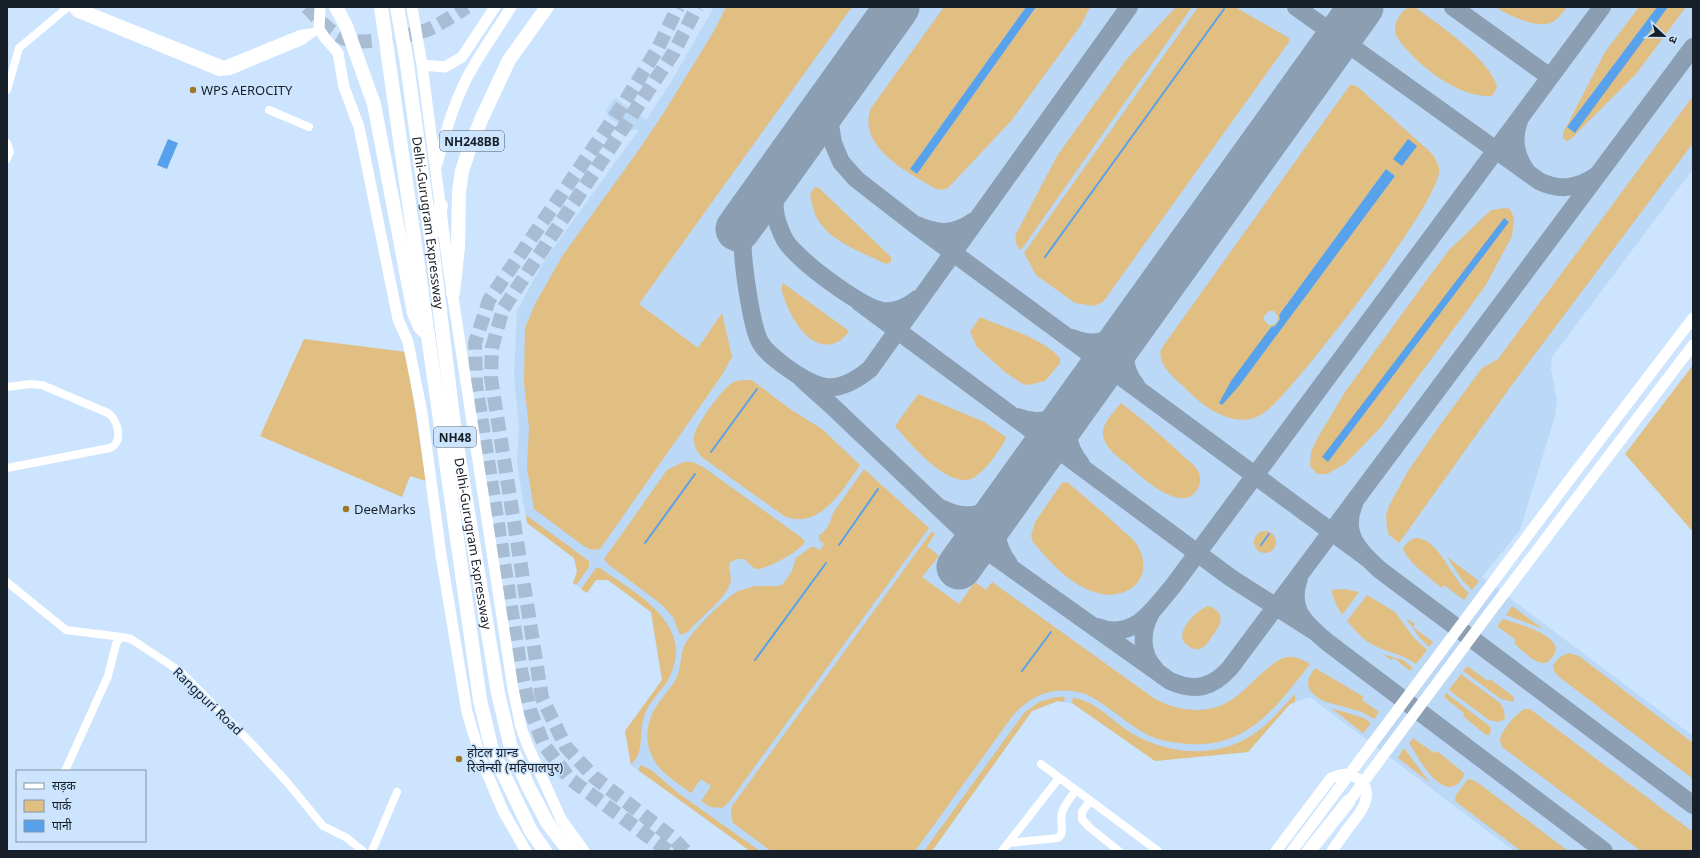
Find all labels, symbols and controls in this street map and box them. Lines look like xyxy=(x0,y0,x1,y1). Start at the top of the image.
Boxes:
north arrow xyxy=(1644,16,1684,56)
text: उ xyxy=(1665,34,1682,46)
place label: WPS AEROCITY xyxy=(201,81,293,99)
marker: WPS AEROCITY xyxy=(188,85,198,95)
road number: NH248BB xyxy=(440,131,504,151)
street label: Delhi-Gurugram Expressway xyxy=(408,135,449,310)
road number: NH48 xyxy=(434,427,476,447)
street label: Delhi-Gurugram Expressway xyxy=(450,456,496,631)
place label: DeeMarks xyxy=(354,500,416,518)
marker: DeeMarks xyxy=(341,504,351,514)
street label: Rangpuri Road xyxy=(169,663,247,739)
place label: होटल ग्रान्ड रिजेन्सी (महिपालपुर) xyxy=(467,743,563,776)
marker: होटल ग्रान्ड रिजेन्सी (महिपालपुर) xyxy=(454,754,464,764)
legend xyxy=(16,770,146,842)
text: सड़क xyxy=(52,777,77,794)
text: पार्क xyxy=(52,797,72,814)
text: पानी xyxy=(52,817,73,834)

